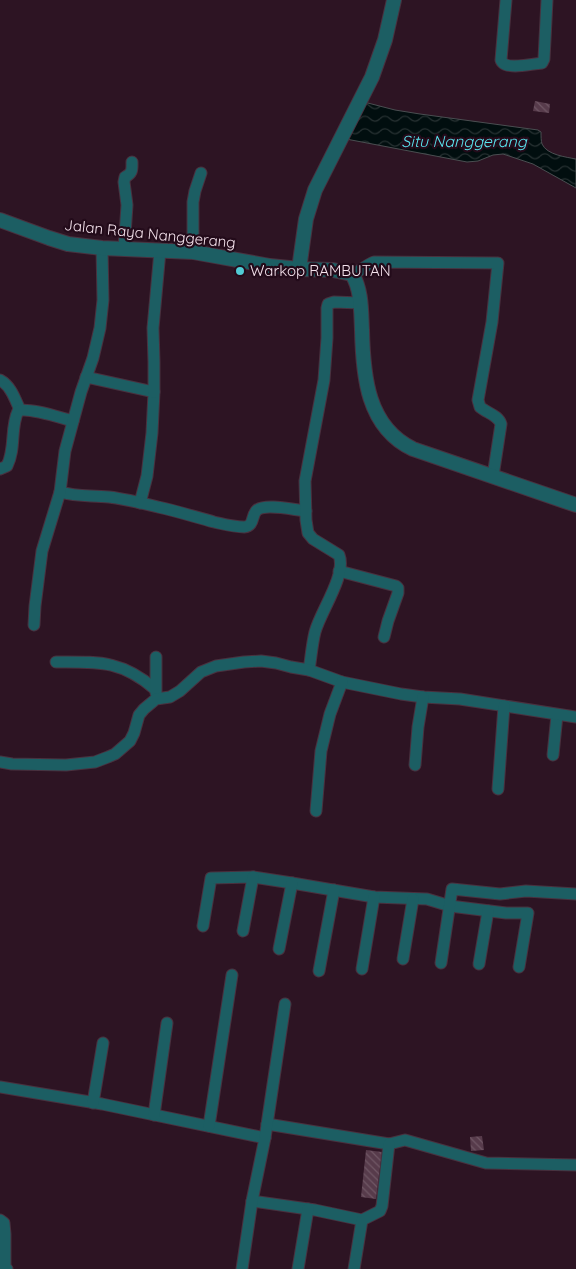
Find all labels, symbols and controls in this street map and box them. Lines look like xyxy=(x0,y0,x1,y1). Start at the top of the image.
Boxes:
water label: Situ Nanggerang xyxy=(401,131,528,151)
street label: Jalan Raya Nanggerang xyxy=(63,215,237,252)
place label: Warkop RAMBUTAN xyxy=(250,261,391,280)
marker: Warkop RAMBUTAN xyxy=(234,265,246,277)

